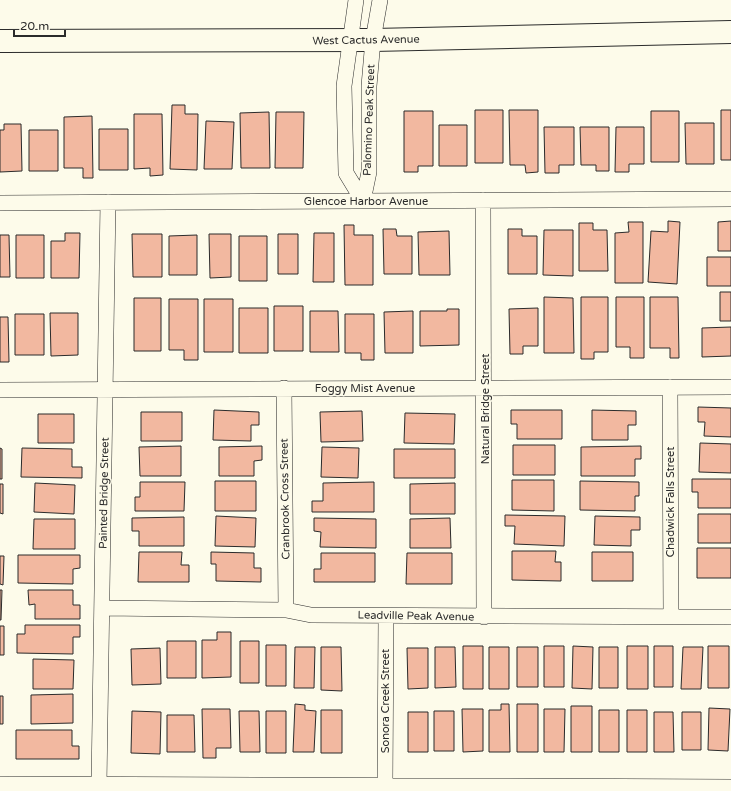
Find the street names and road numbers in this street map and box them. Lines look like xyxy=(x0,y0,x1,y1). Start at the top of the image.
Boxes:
street label: West Cactus Avenue xyxy=(312,33,420,47)
street label: Palomino Peak Street xyxy=(361,64,377,176)
street label: Glencoe Harbor Avenue xyxy=(304,195,428,208)
street label: Natural Bridge Street xyxy=(479,354,492,464)
street label: Foggy Mist Avenue xyxy=(315,382,415,395)
street label: Painted Bridge Street xyxy=(97,437,111,549)
street label: Cranbrook Cross Street xyxy=(277,438,293,560)
street label: Chadwick Falls Street xyxy=(664,447,677,557)
street label: Leadville Peak Avenue xyxy=(358,608,474,624)
street label: Sonora Creek Street xyxy=(379,649,392,753)

